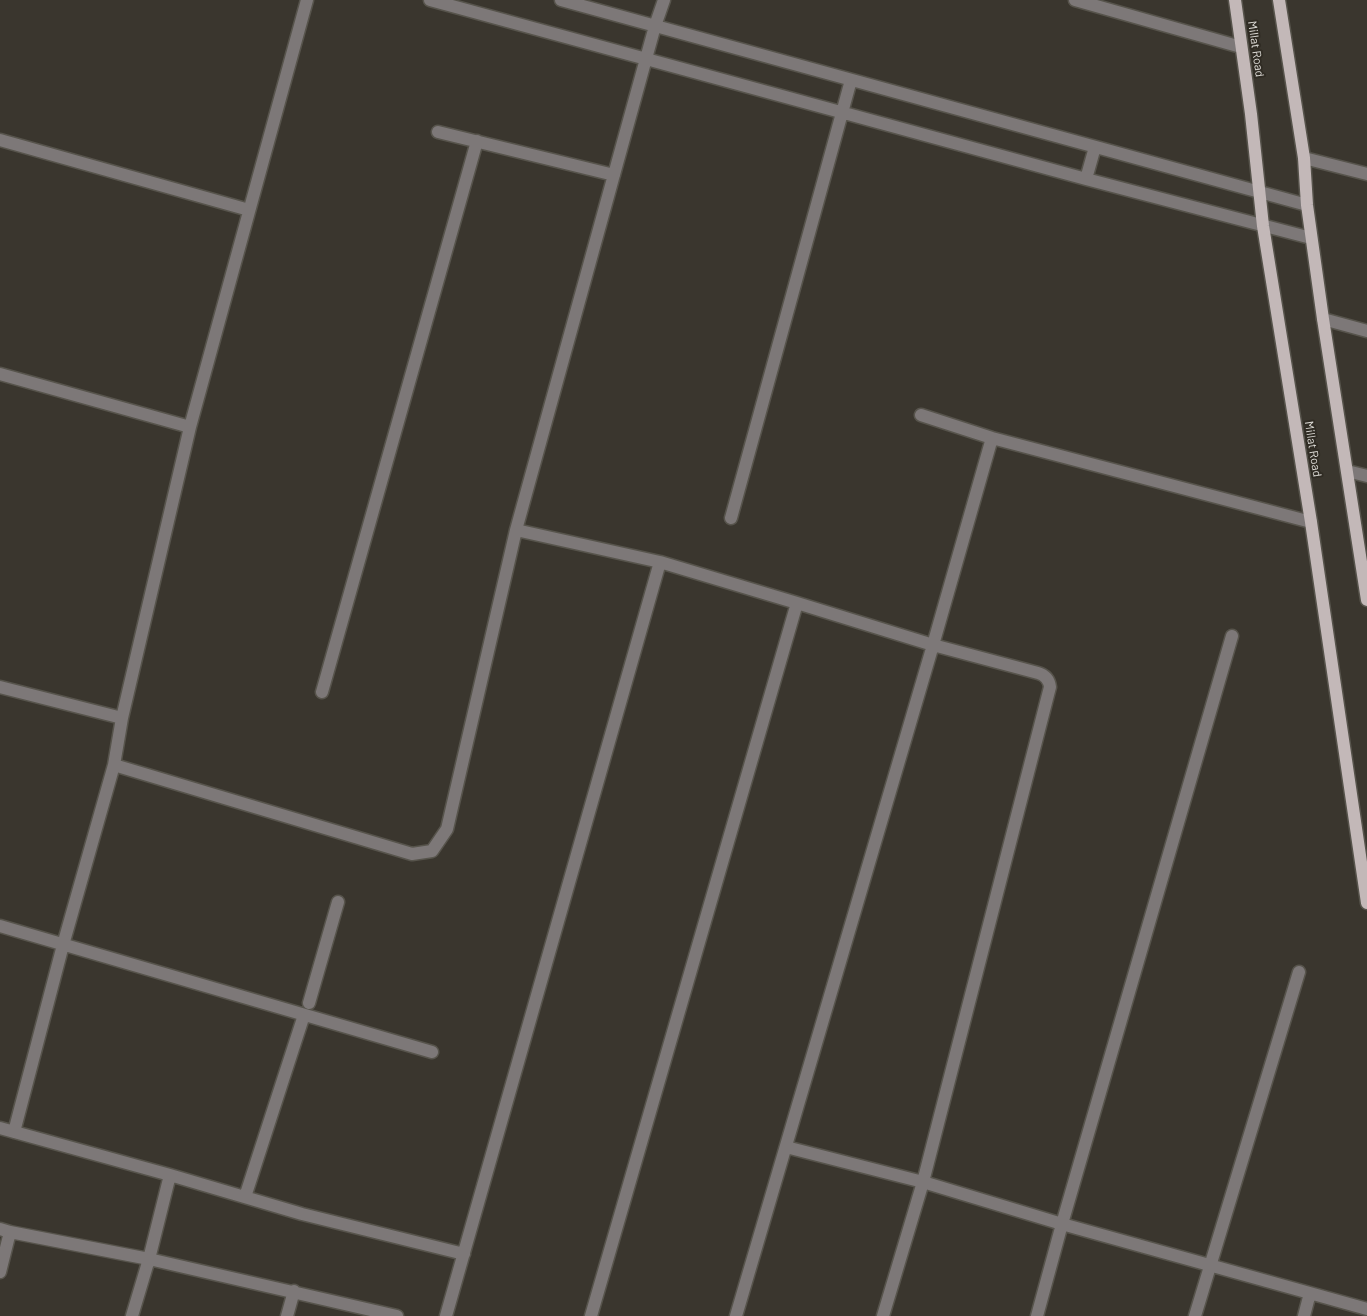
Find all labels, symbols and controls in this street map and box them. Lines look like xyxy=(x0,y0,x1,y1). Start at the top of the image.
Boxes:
street label: Millat Road xyxy=(1245,20,1267,78)
street label: Millat Road xyxy=(1301,420,1325,478)

